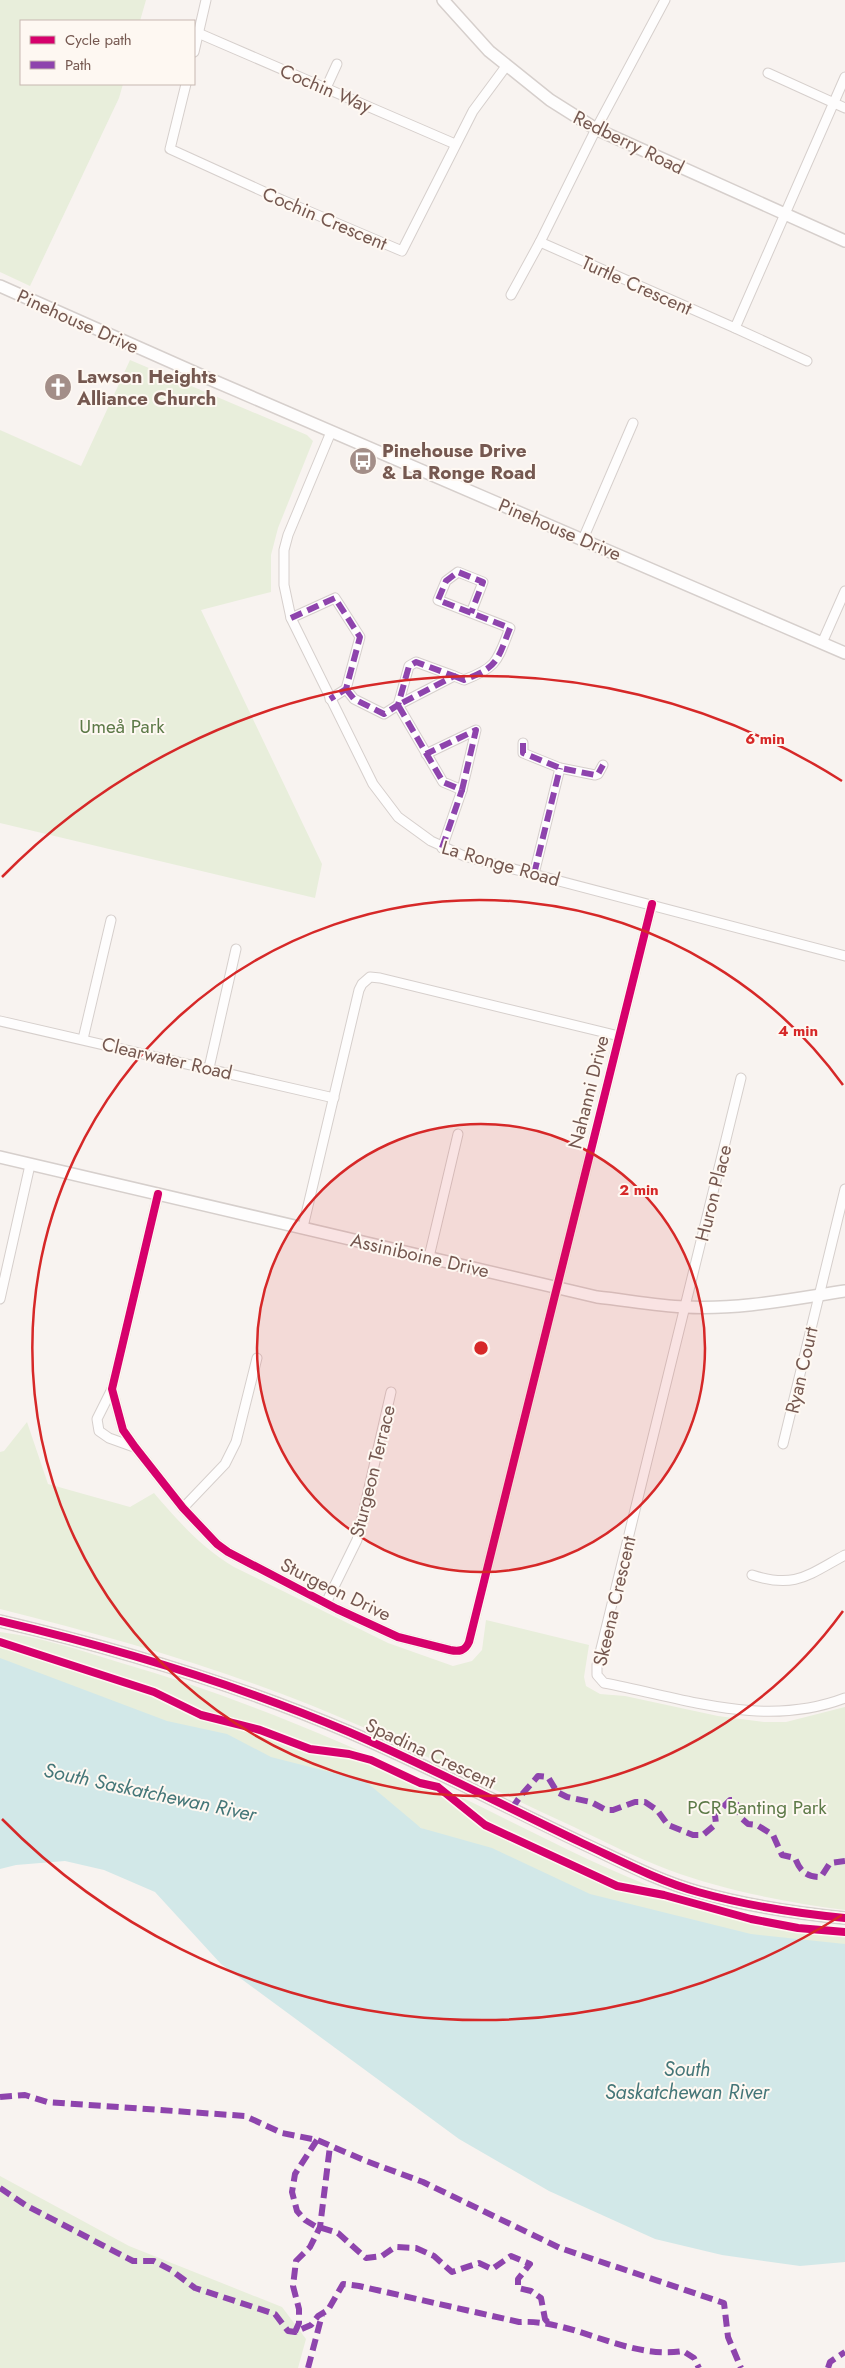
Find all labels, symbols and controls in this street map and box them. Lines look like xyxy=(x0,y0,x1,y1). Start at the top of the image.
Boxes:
legend xyxy=(20,20,195,85)
text: Cycle path xyxy=(65,29,132,51)
text: Path xyxy=(65,54,91,76)
street label: Cochin Way xyxy=(276,57,376,120)
street label: Redberry Road xyxy=(569,104,689,181)
street label: Cochin Crescent xyxy=(258,180,392,257)
street label: Turtle Crescent xyxy=(577,249,697,322)
street label: Pinehouse Drive xyxy=(13,283,143,360)
place label: Lawson Heights Alliance Church xyxy=(76,363,217,412)
church icon: Lawson Heights Alliance Church xyxy=(43,372,73,402)
place label: Pinehouse Drive & La Ronge Road xyxy=(382,437,536,486)
bus stop icon: Pinehouse Drive & La Ronge Road xyxy=(348,446,378,476)
street label: Pinehouse Drive xyxy=(494,491,625,568)
park label: Umeå Park xyxy=(79,713,165,740)
text: 6 min xyxy=(745,728,785,750)
street label: La Ronge Road xyxy=(439,834,563,893)
text: 4 min xyxy=(778,1020,818,1042)
street label: Clearwater Road xyxy=(99,1030,235,1087)
street label: Nahanni Drive xyxy=(561,1032,616,1152)
street label: Huron Place xyxy=(688,1142,739,1244)
text: 2 min xyxy=(619,1179,659,1201)
street label: Assiniboine Drive xyxy=(348,1226,492,1285)
street label: Ryan Court xyxy=(778,1324,825,1416)
centre of rings xyxy=(472,1339,490,1357)
street label: Sturgeon Terrace xyxy=(343,1402,402,1540)
street label: Skeena Crescent xyxy=(586,1533,643,1669)
street label: Sturgeon Drive xyxy=(276,1551,396,1628)
street label: Spadina Crescent xyxy=(361,1711,501,1796)
water label: South Saskatchewan River xyxy=(41,1756,260,1829)
park label: PCR Banting Park xyxy=(687,1794,827,1821)
water label: South Saskatchewan River xyxy=(605,2055,770,2107)

